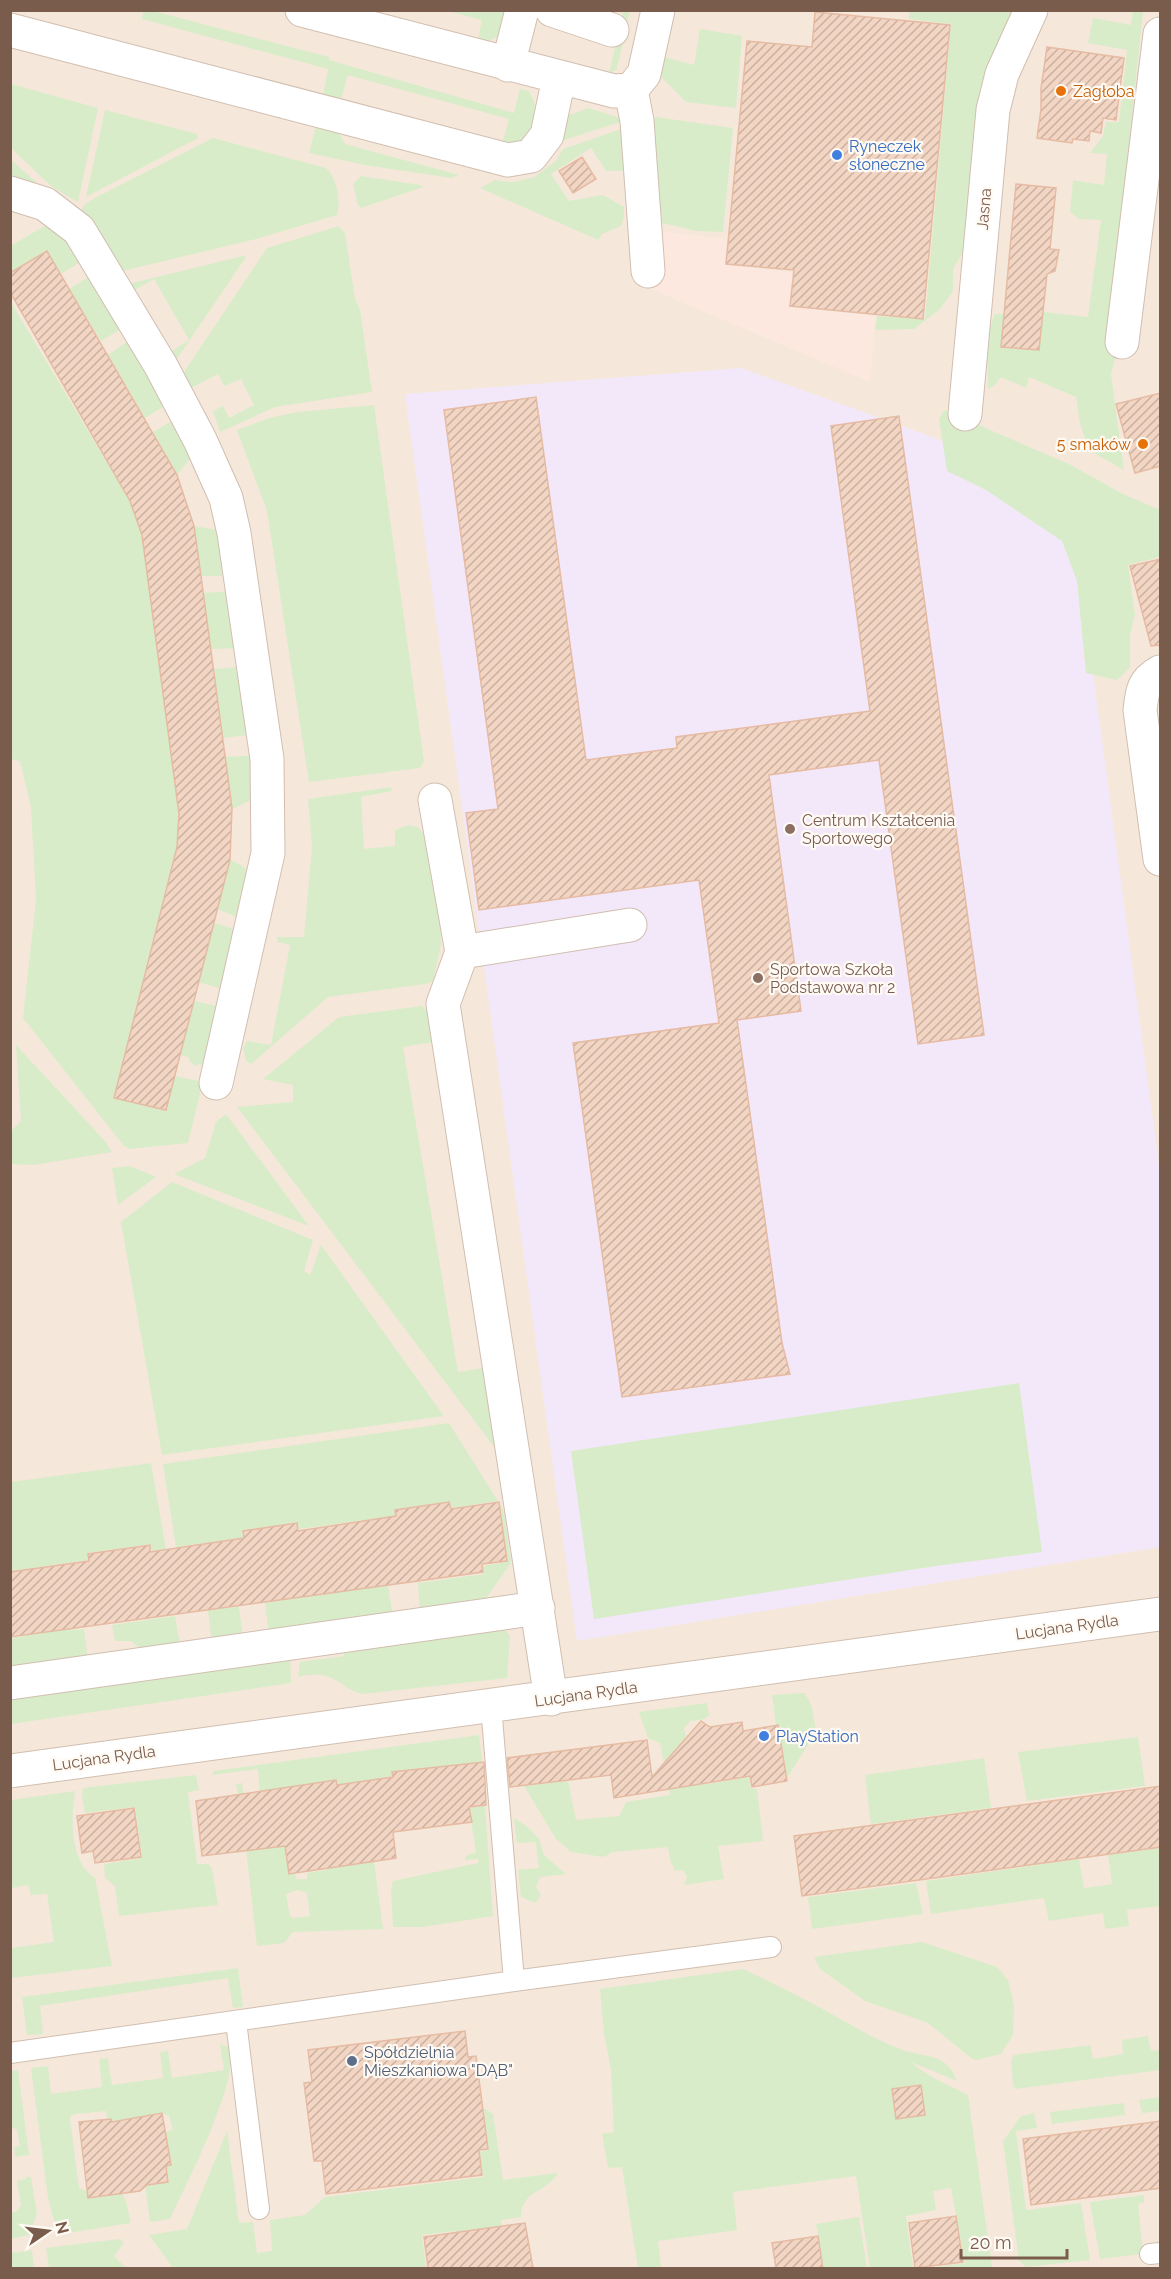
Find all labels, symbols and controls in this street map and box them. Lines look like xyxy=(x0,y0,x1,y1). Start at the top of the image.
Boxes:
place label: Zagłoba xyxy=(1073,82,1134,101)
marker: Zagłoba xyxy=(1054,84,1068,98)
place label: Ryneczek słoneczne xyxy=(849,137,925,174)
marker: Ryneczek słoneczne xyxy=(830,148,844,162)
street label: Jasna xyxy=(973,187,995,231)
place label: 5 smaków xyxy=(1057,435,1131,454)
marker: 5 smaków xyxy=(1136,437,1150,451)
place label: Centrum Kształcenia Sportowego xyxy=(802,811,955,848)
marker: Centrum Kształcenia Sportowego xyxy=(783,822,797,836)
place label: Sportowa Szkoła Podstawowa nr 2 xyxy=(770,960,895,997)
marker: Sportowa Szkoła Podstawowa nr 2 xyxy=(751,971,765,985)
street label: Lucjana Rydla xyxy=(1014,1610,1120,1644)
street label: Lucjana Rydla xyxy=(533,1677,639,1711)
place label: PlayStation xyxy=(776,1727,859,1746)
marker: PlayStation xyxy=(757,1729,771,1743)
street label: Lucjana Rydla xyxy=(51,1741,157,1775)
place label: Spółdzielnia Mieszkaniowa "DĄB" xyxy=(364,2043,513,2080)
marker: Spółdzielnia Mieszkaniowa "DĄB" xyxy=(345,2054,359,2068)
north arrow xyxy=(18,2201,78,2261)
text: N xyxy=(51,2219,73,2236)
scale bar xyxy=(961,2222,1068,2260)
text: 20 m xyxy=(970,2232,1012,2253)

